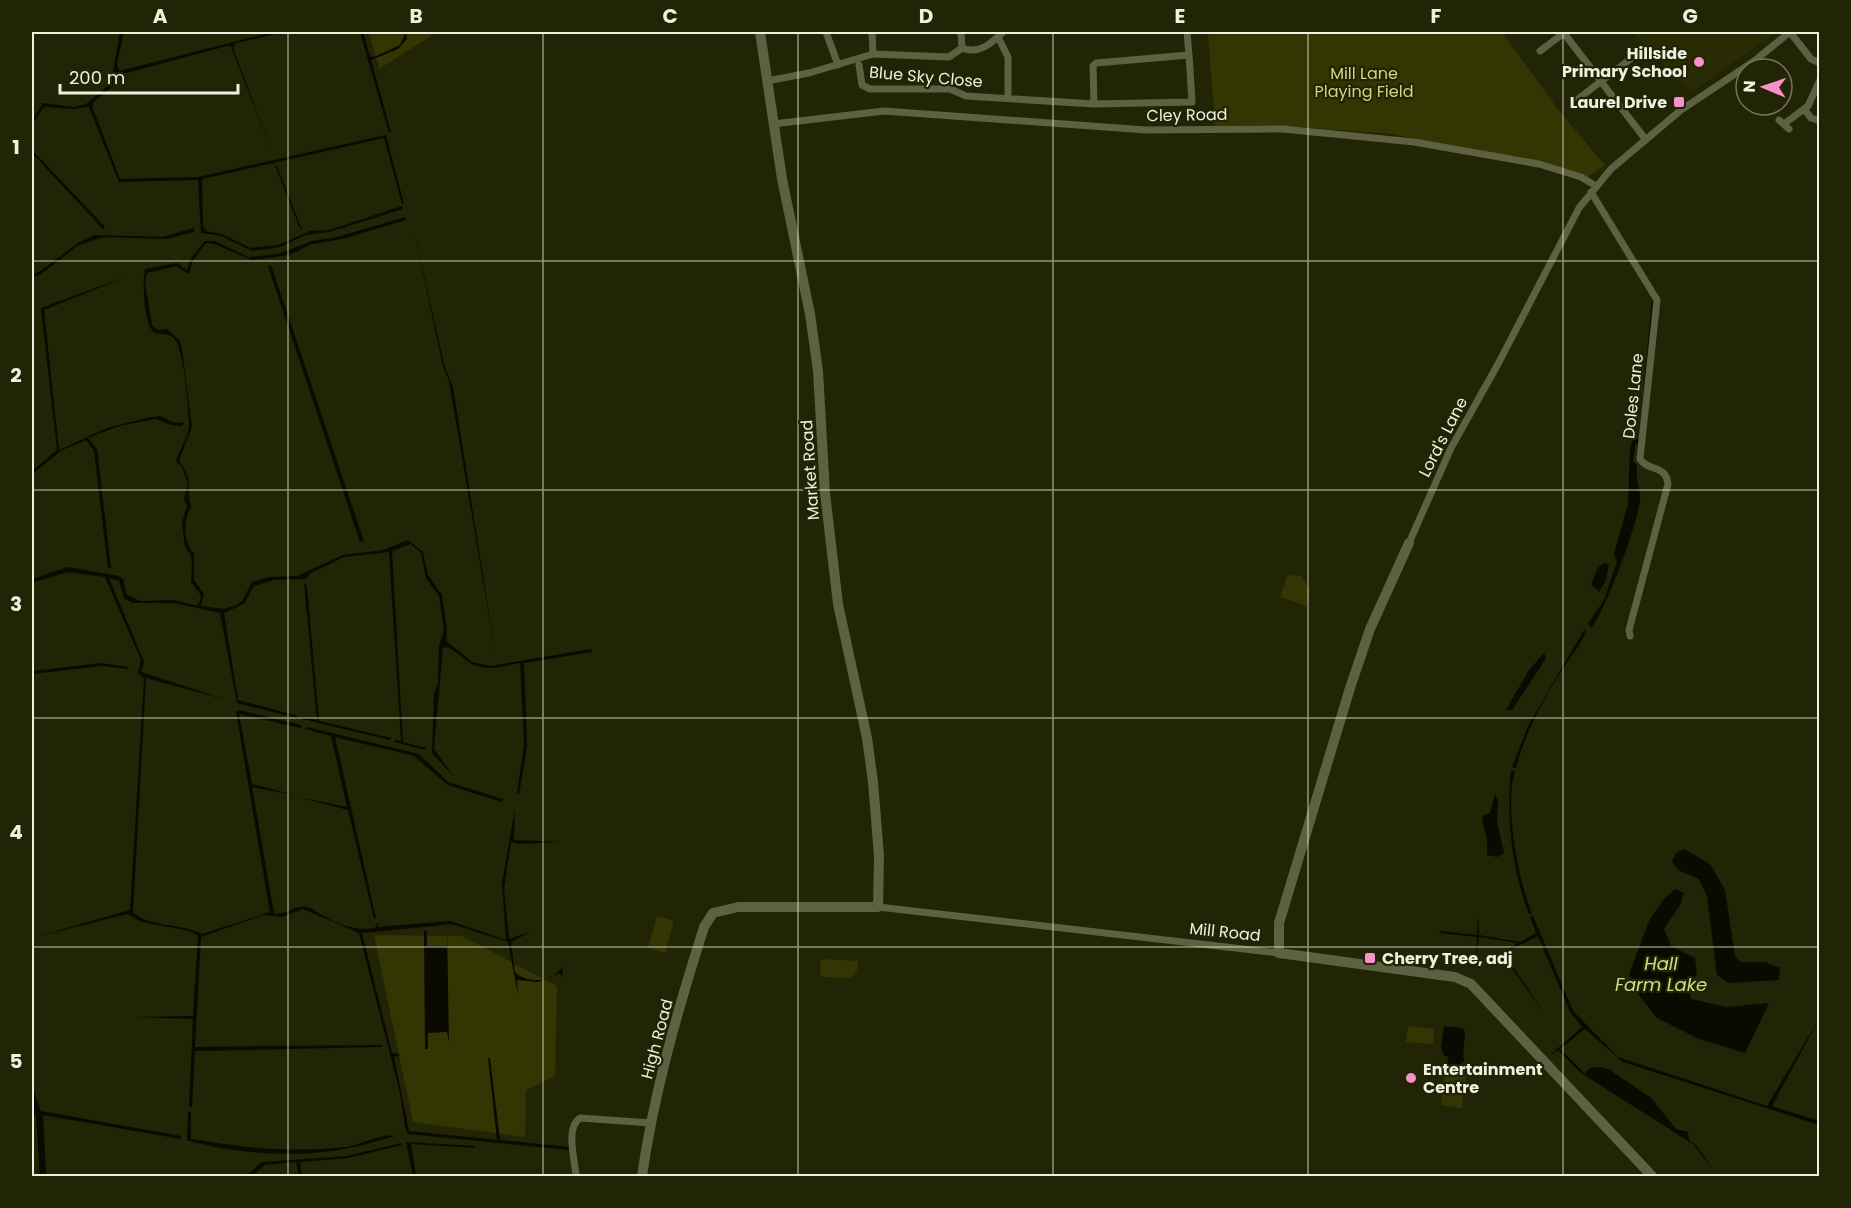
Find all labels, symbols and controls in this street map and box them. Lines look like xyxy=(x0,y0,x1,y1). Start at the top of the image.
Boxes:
text: A xyxy=(153,2,168,30)
text: B xyxy=(409,2,423,30)
text: C xyxy=(662,2,678,30)
text: D xyxy=(919,2,933,30)
text: E xyxy=(1175,2,1185,30)
text: F xyxy=(1431,2,1442,30)
text: G xyxy=(1682,2,1698,30)
place label: Hillside Primary School xyxy=(1562,42,1687,83)
marker: Hillside Primary School xyxy=(1692,55,1706,69)
scale bar xyxy=(60,57,238,95)
north arrow xyxy=(1734,57,1794,117)
street label: Blue Sky Close xyxy=(868,61,984,93)
park label: Mill Lane Playing Field xyxy=(1315,62,1413,103)
text: 200 m xyxy=(69,65,125,90)
text: N xyxy=(1738,80,1761,93)
place label: Laurel Drive xyxy=(1570,91,1667,114)
marker: Laurel Drive xyxy=(1672,95,1686,109)
street label: Cley Road xyxy=(1146,103,1228,127)
text: 1 xyxy=(12,133,20,161)
street label: Doles Lane xyxy=(1617,352,1649,440)
text: 2 xyxy=(10,361,22,389)
street label: Lord's Lane xyxy=(1413,393,1473,481)
street label: Market Road xyxy=(795,419,825,521)
text: 3 xyxy=(10,590,22,618)
text: 4 xyxy=(9,818,23,846)
street label: Mill Road xyxy=(1188,917,1262,947)
place label: Cherry Tree, adj xyxy=(1382,947,1512,970)
marker: Cherry Tree, adj xyxy=(1363,951,1377,965)
water label: Hall Farm Lake xyxy=(1615,951,1707,997)
street label: High Road xyxy=(635,996,679,1082)
text: 5 xyxy=(10,1047,23,1075)
place label: Entertainment Centre xyxy=(1423,1058,1543,1099)
marker: Entertainment Centre xyxy=(1404,1071,1418,1085)

